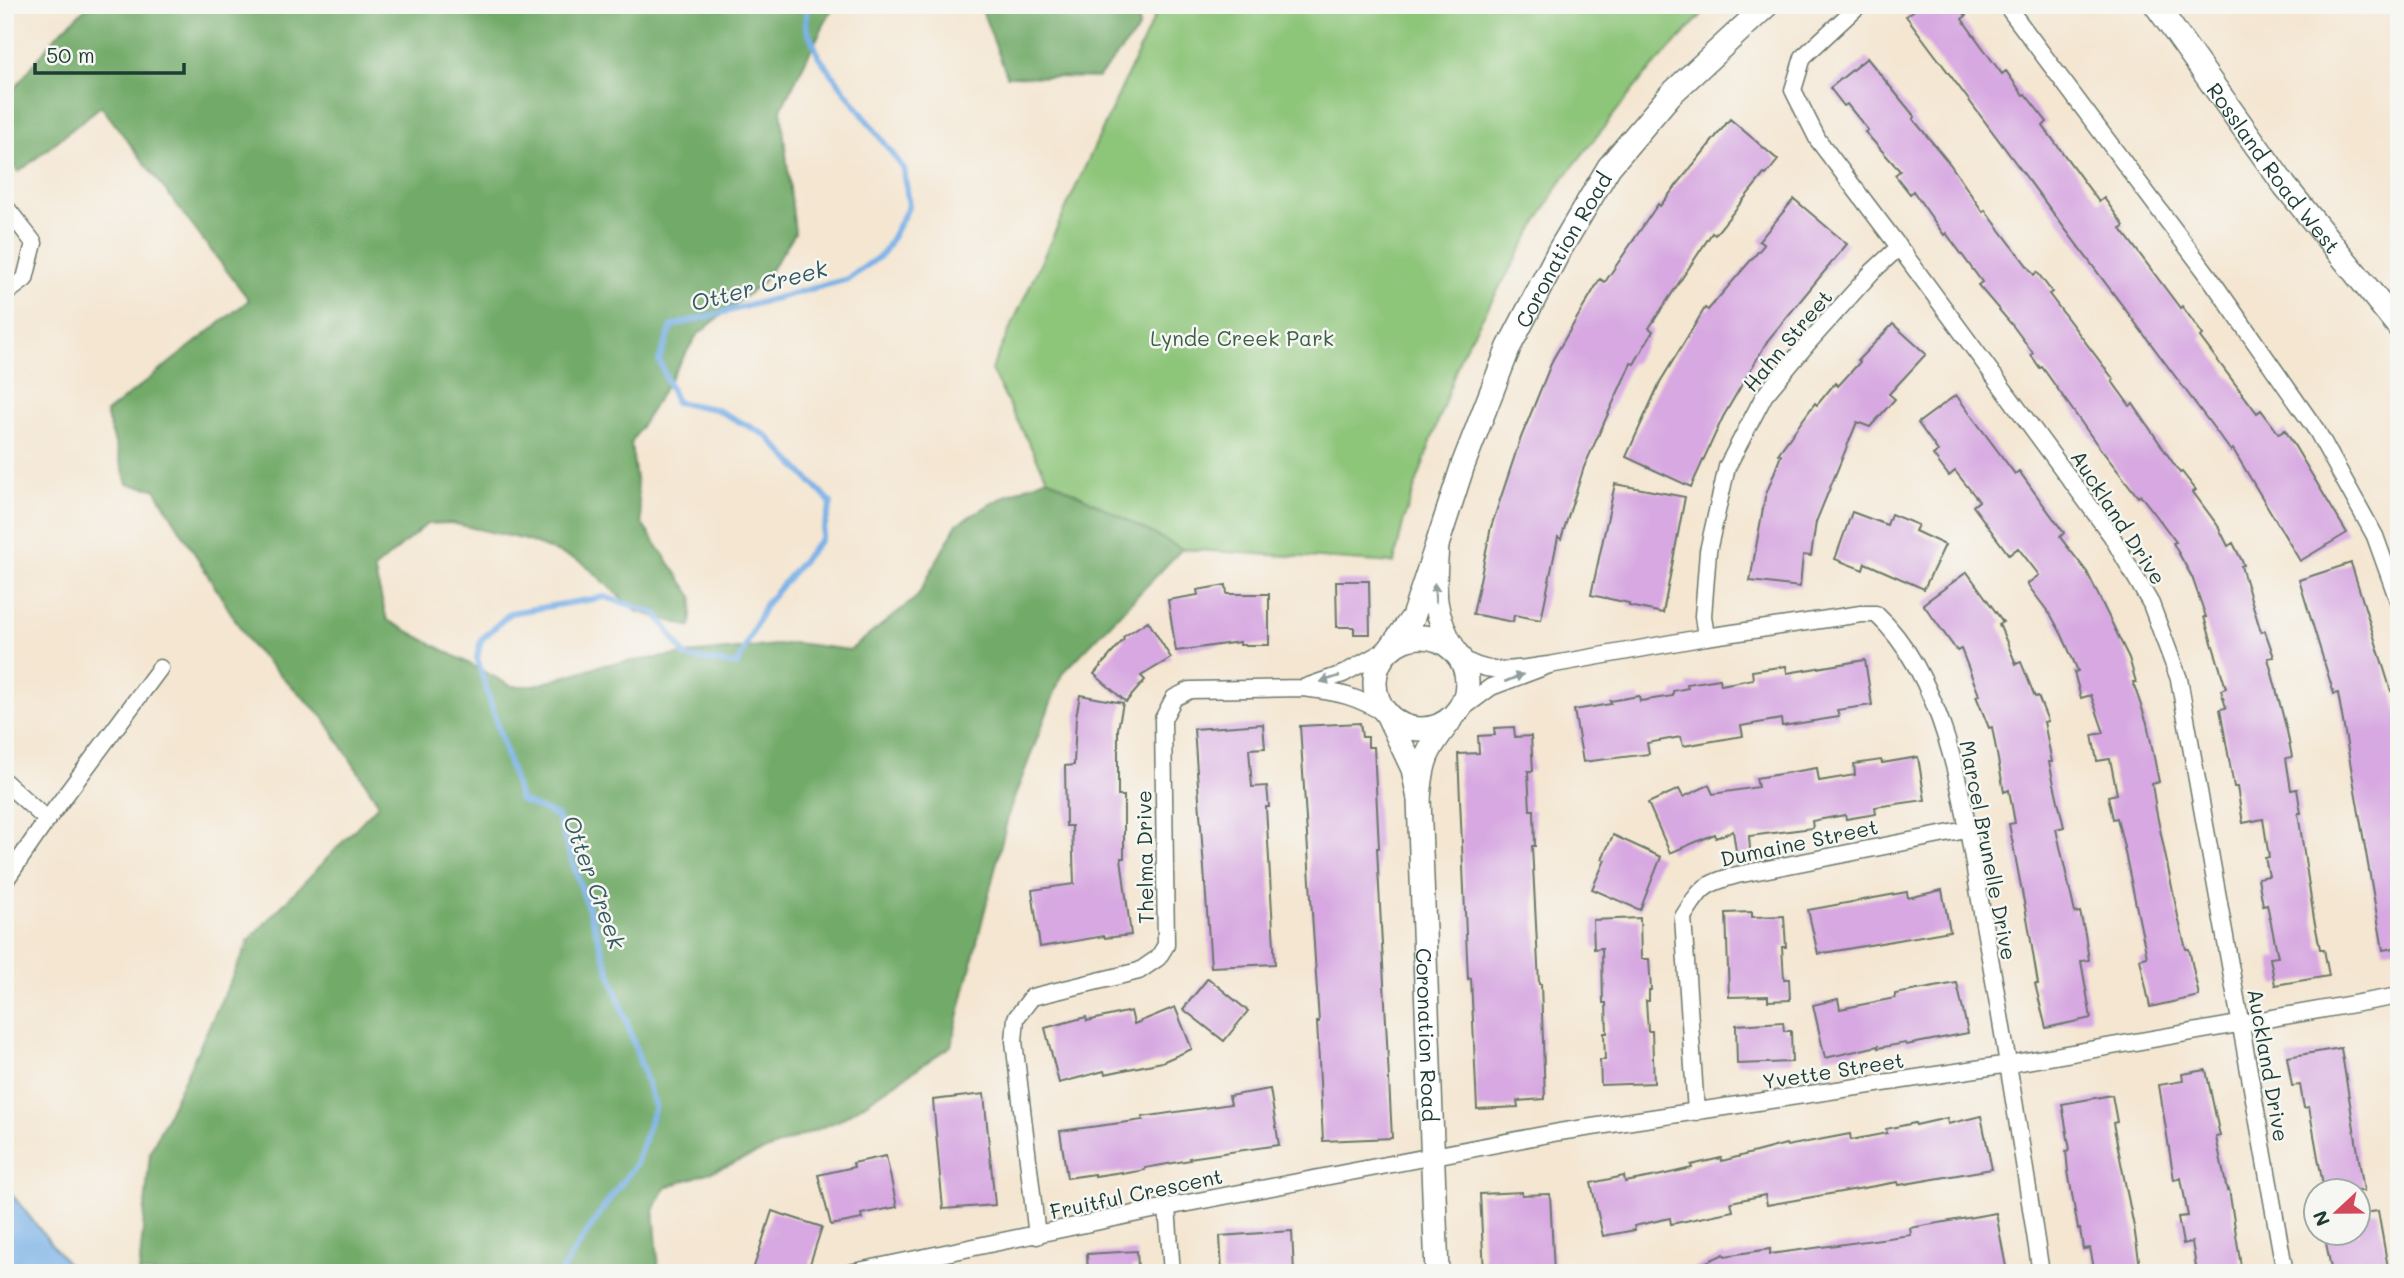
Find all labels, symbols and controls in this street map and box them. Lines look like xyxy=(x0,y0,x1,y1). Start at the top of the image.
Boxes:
scale bar xyxy=(35,32,184,76)
text: 50 m xyxy=(46,41,95,68)
street label: Rossland Road West xyxy=(2202,77,2347,258)
street label: Coronation Road xyxy=(1508,167,1617,332)
water label: Otter Creek xyxy=(687,252,831,318)
street label: Hahn Street xyxy=(1736,283,1838,397)
park label: Lynde Creek Park xyxy=(1150,324,1334,351)
street label: Auckland Drive xyxy=(2065,445,2173,589)
one-way arrow xyxy=(1429,582,1440,604)
one-way arrow xyxy=(1504,672,1525,683)
one-way arrow xyxy=(1320,674,1341,684)
street label: Marcel Brunelle Drive xyxy=(1954,738,2024,962)
street label: Thelma Drive xyxy=(1129,790,1159,924)
water label: Otter Creek xyxy=(557,811,633,954)
street label: Dumaine Street xyxy=(1718,812,1880,872)
street label: Coronation Road xyxy=(1411,947,1445,1122)
street label: Auckland Drive xyxy=(2242,986,2296,1144)
street label: Yvette Street xyxy=(1760,1045,1906,1095)
street label: Fruitful Crescent xyxy=(1047,1161,1225,1225)
north arrow xyxy=(2302,1176,2372,1246)
text: N xyxy=(2306,1207,2335,1230)

